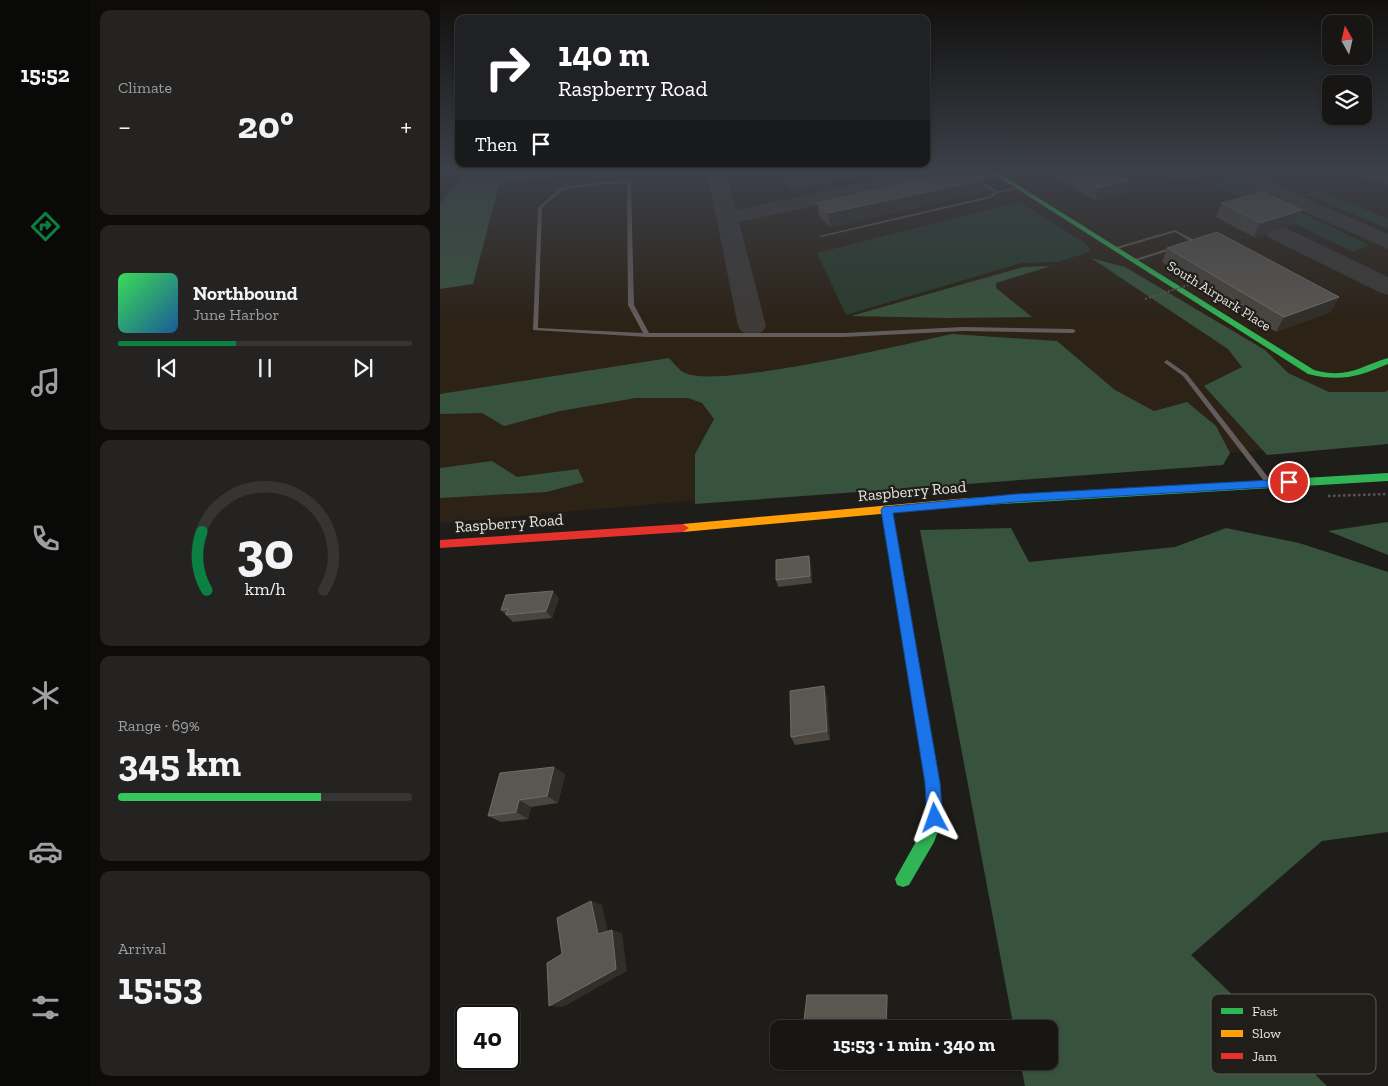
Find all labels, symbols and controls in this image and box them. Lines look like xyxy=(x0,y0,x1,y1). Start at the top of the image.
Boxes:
north arrow xyxy=(1322,15,1372,65)
map controls xyxy=(1322,15,1372,125)
text: 140 m xyxy=(558,33,649,75)
icon: right xyxy=(475,35,540,100)
text: 15:52 xyxy=(20,61,70,88)
text: Raspberry Road xyxy=(558,75,708,102)
button: layers xyxy=(1322,75,1372,125)
text: Climate xyxy=(118,78,172,97)
text: 20° xyxy=(238,102,294,148)
text: − xyxy=(118,110,131,143)
text: + xyxy=(400,110,412,143)
icon: arrive xyxy=(527,130,555,158)
text: Then xyxy=(475,133,517,156)
icon: directions xyxy=(28,209,63,244)
street label: South Airpark Place xyxy=(1164,257,1274,335)
text: Northbound xyxy=(193,282,298,305)
text: June Harbor xyxy=(193,305,279,324)
icon: previous xyxy=(153,354,181,382)
icon: pause xyxy=(251,354,279,382)
icon: next xyxy=(349,354,377,382)
icon: music xyxy=(28,365,63,400)
pin xyxy=(1268,461,1310,503)
icon: arrive xyxy=(1275,468,1303,496)
street label: Raspberry Road xyxy=(857,477,967,505)
street label: Raspberry Road xyxy=(454,510,564,536)
text: 30 xyxy=(236,520,294,582)
icon: phone xyxy=(28,521,63,556)
text: km/h xyxy=(245,578,285,600)
icon: climate xyxy=(28,678,63,713)
text: Range · 69% xyxy=(118,716,200,735)
text: 345 km xyxy=(118,740,241,786)
position arrow xyxy=(908,791,960,843)
icon: car xyxy=(28,834,63,869)
text: Arrival xyxy=(118,939,166,958)
text: 15:53 xyxy=(118,963,203,1009)
icon: filters xyxy=(28,990,63,1025)
legend xyxy=(1211,994,1376,1074)
text: Fast xyxy=(1252,1003,1279,1020)
speed limit sign: 40 xyxy=(455,1005,520,1070)
text: Slow xyxy=(1252,1025,1281,1042)
text: 15:53 · 1 min · 340 m xyxy=(833,1033,995,1056)
text: Jam xyxy=(1252,1048,1277,1065)

